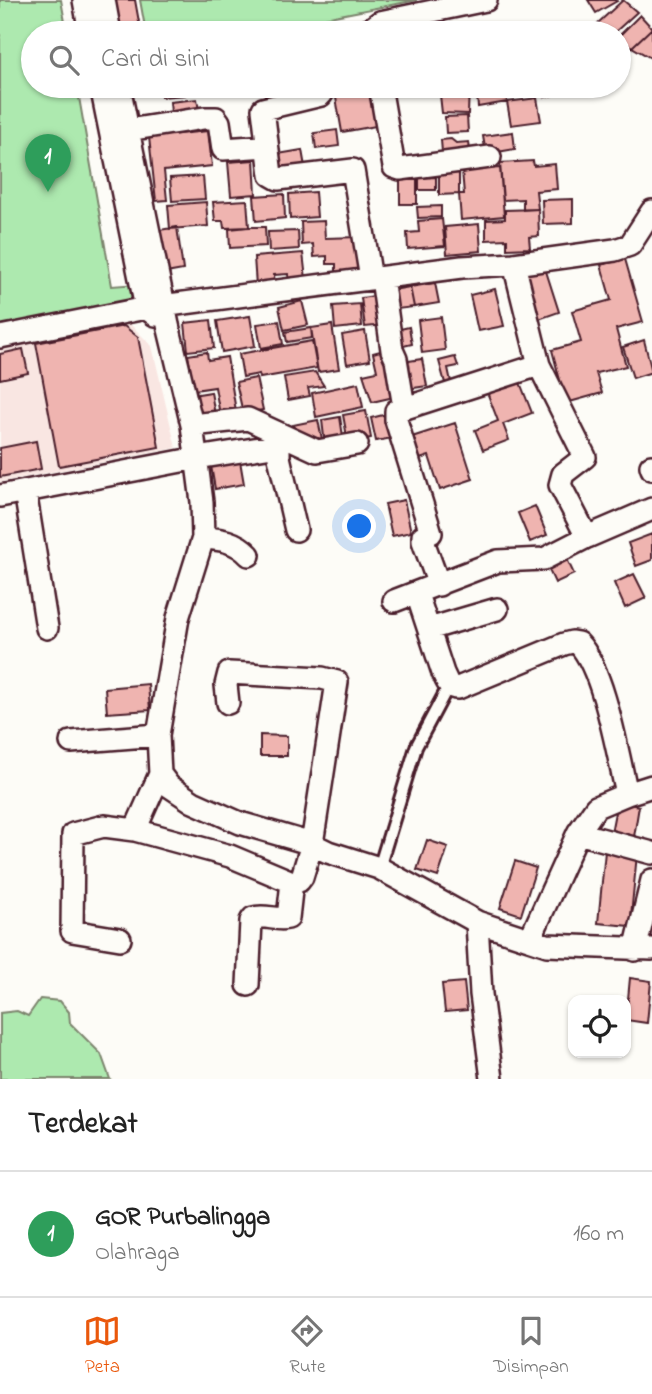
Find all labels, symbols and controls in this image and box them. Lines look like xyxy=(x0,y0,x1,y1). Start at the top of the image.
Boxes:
search box xyxy=(21,21,631,98)
icon: search xyxy=(45,41,83,79)
text: Cari di sini xyxy=(101,41,210,79)
pin: 1 xyxy=(25,134,71,192)
your location xyxy=(342,509,376,543)
map controls xyxy=(568,995,631,1058)
button: locate xyxy=(568,995,631,1058)
text: Terdekat xyxy=(28,1103,138,1147)
text: GOR Purbalingga xyxy=(95,1199,270,1237)
text: 1 xyxy=(47,1218,55,1251)
text: 160 m xyxy=(573,1218,624,1251)
text: Olahraga xyxy=(95,1237,180,1270)
tab: Peta xyxy=(83,1312,121,1381)
tab: Rute xyxy=(288,1312,326,1381)
tab: Disimpan xyxy=(493,1312,569,1381)

